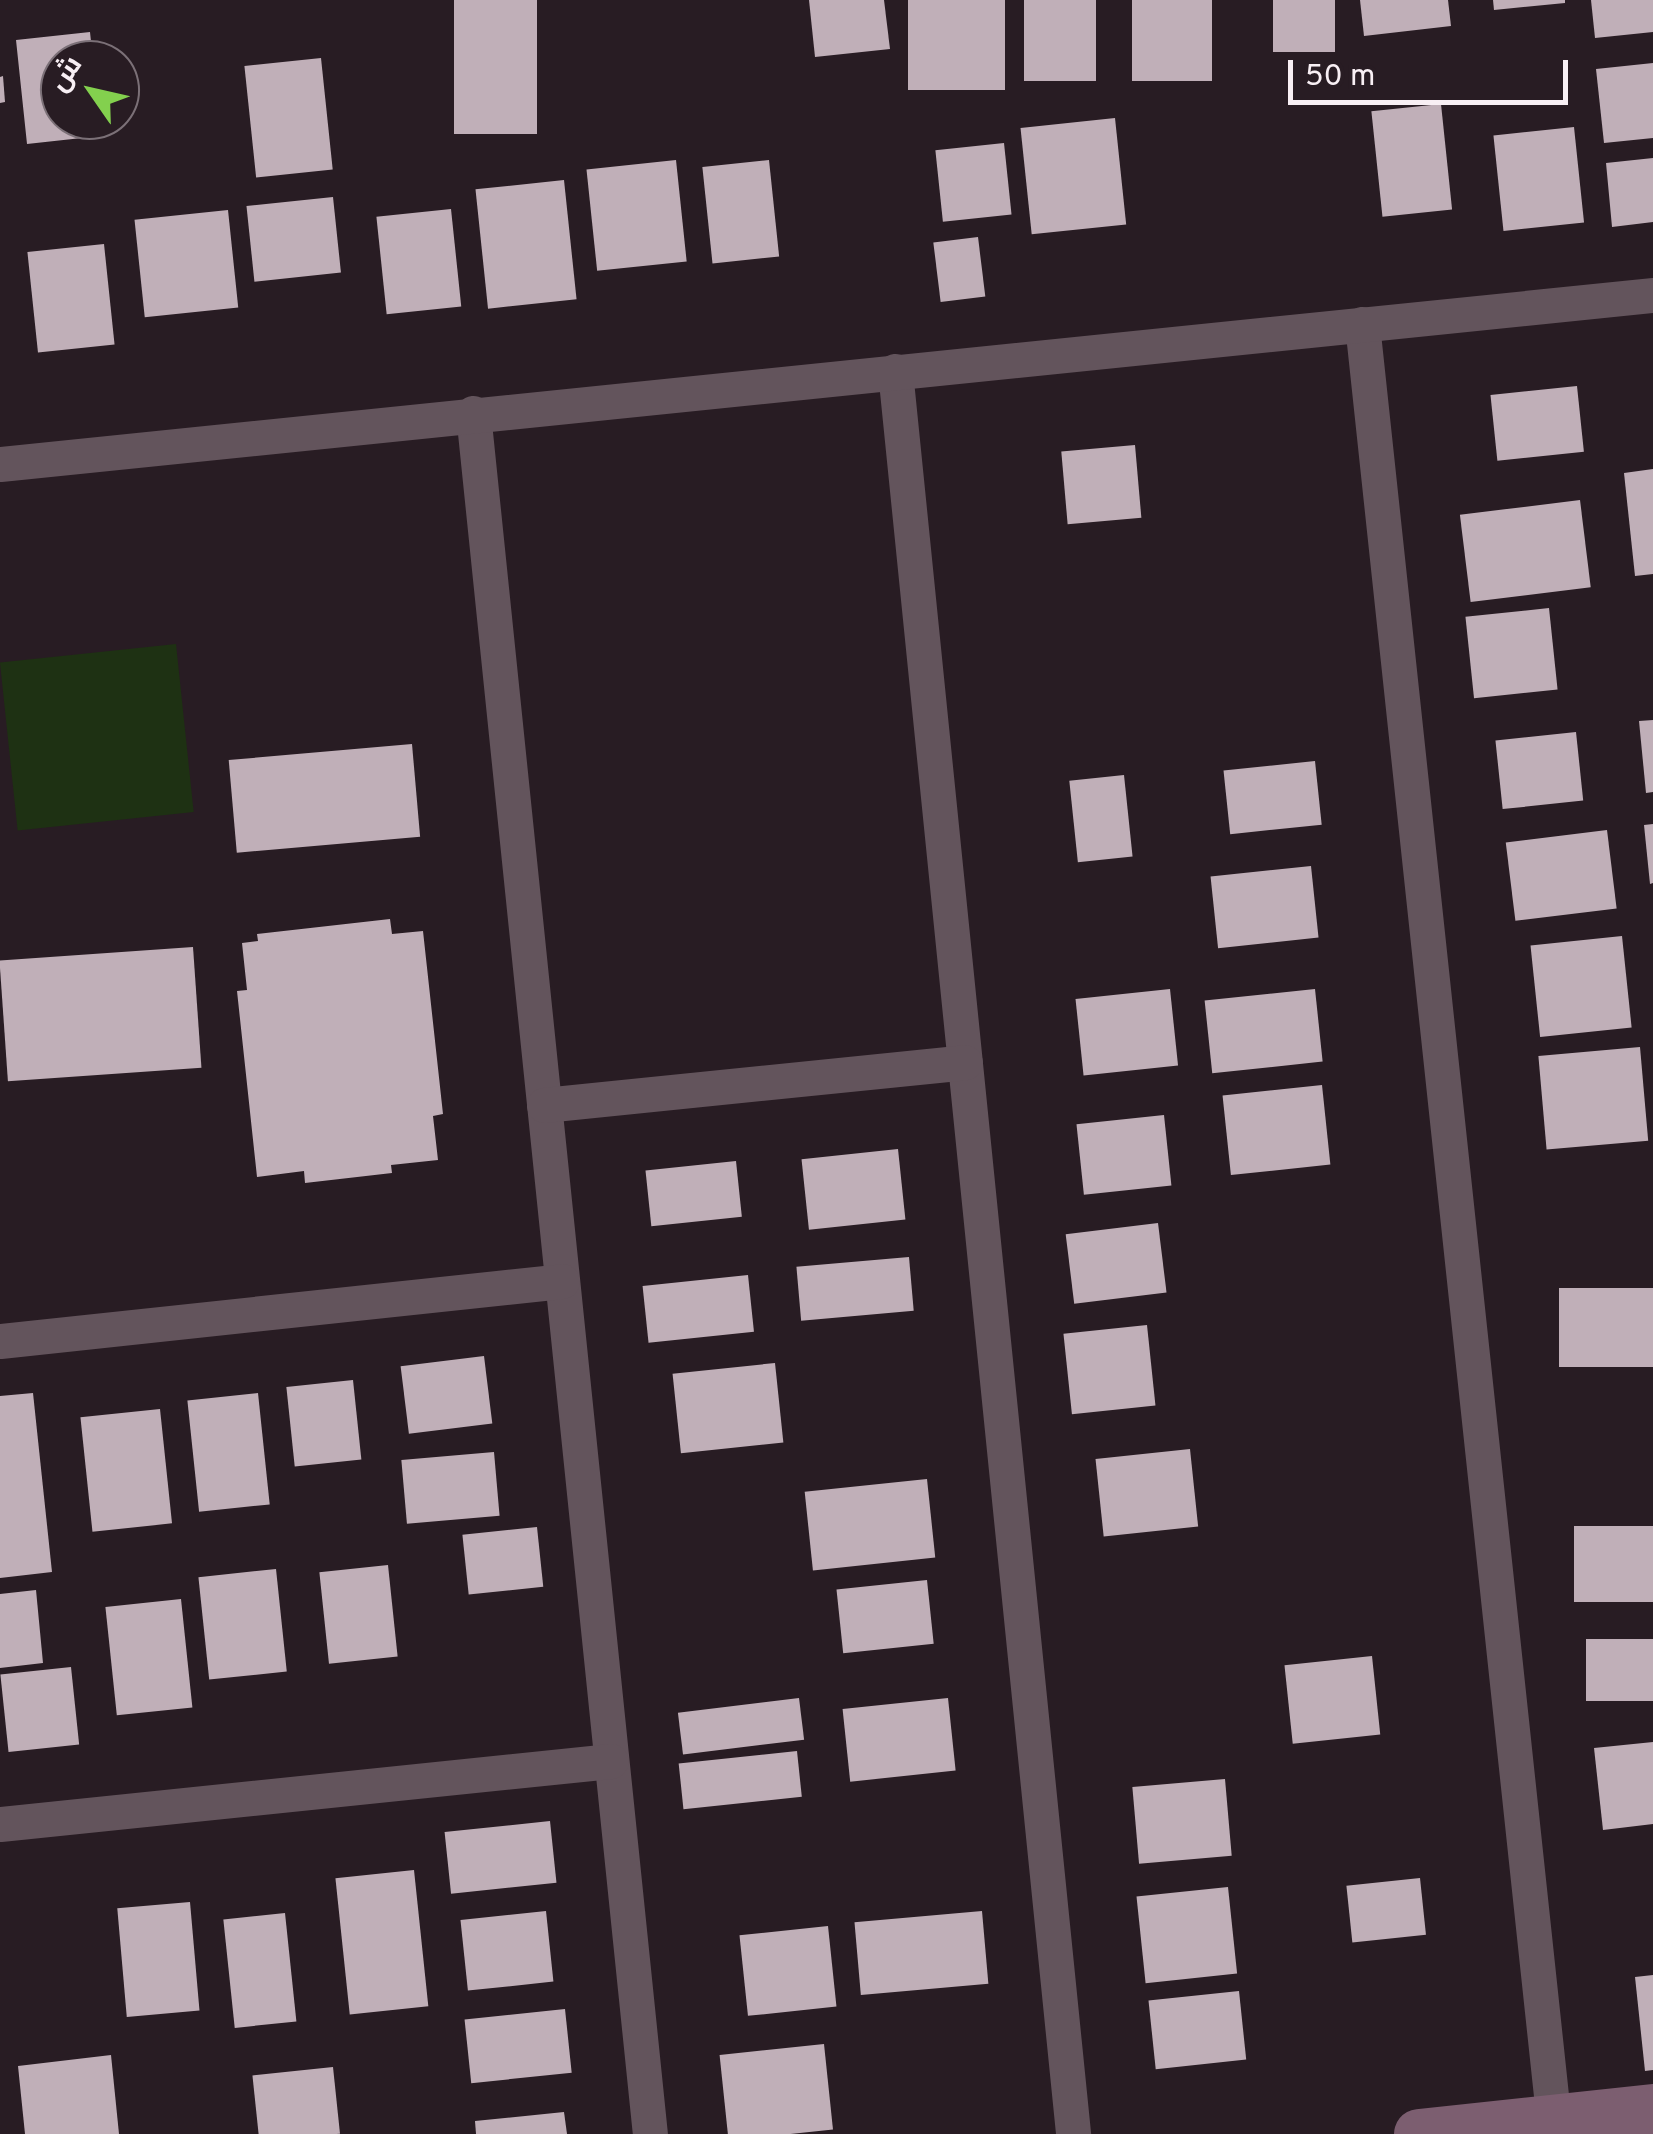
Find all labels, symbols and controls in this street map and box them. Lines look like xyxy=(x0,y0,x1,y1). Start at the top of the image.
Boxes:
north arrow xyxy=(40,40,140,140)
scale bar xyxy=(1293,40,1573,102)
text: ش xyxy=(42,49,92,99)
text: 50 m xyxy=(1305,59,1375,96)

